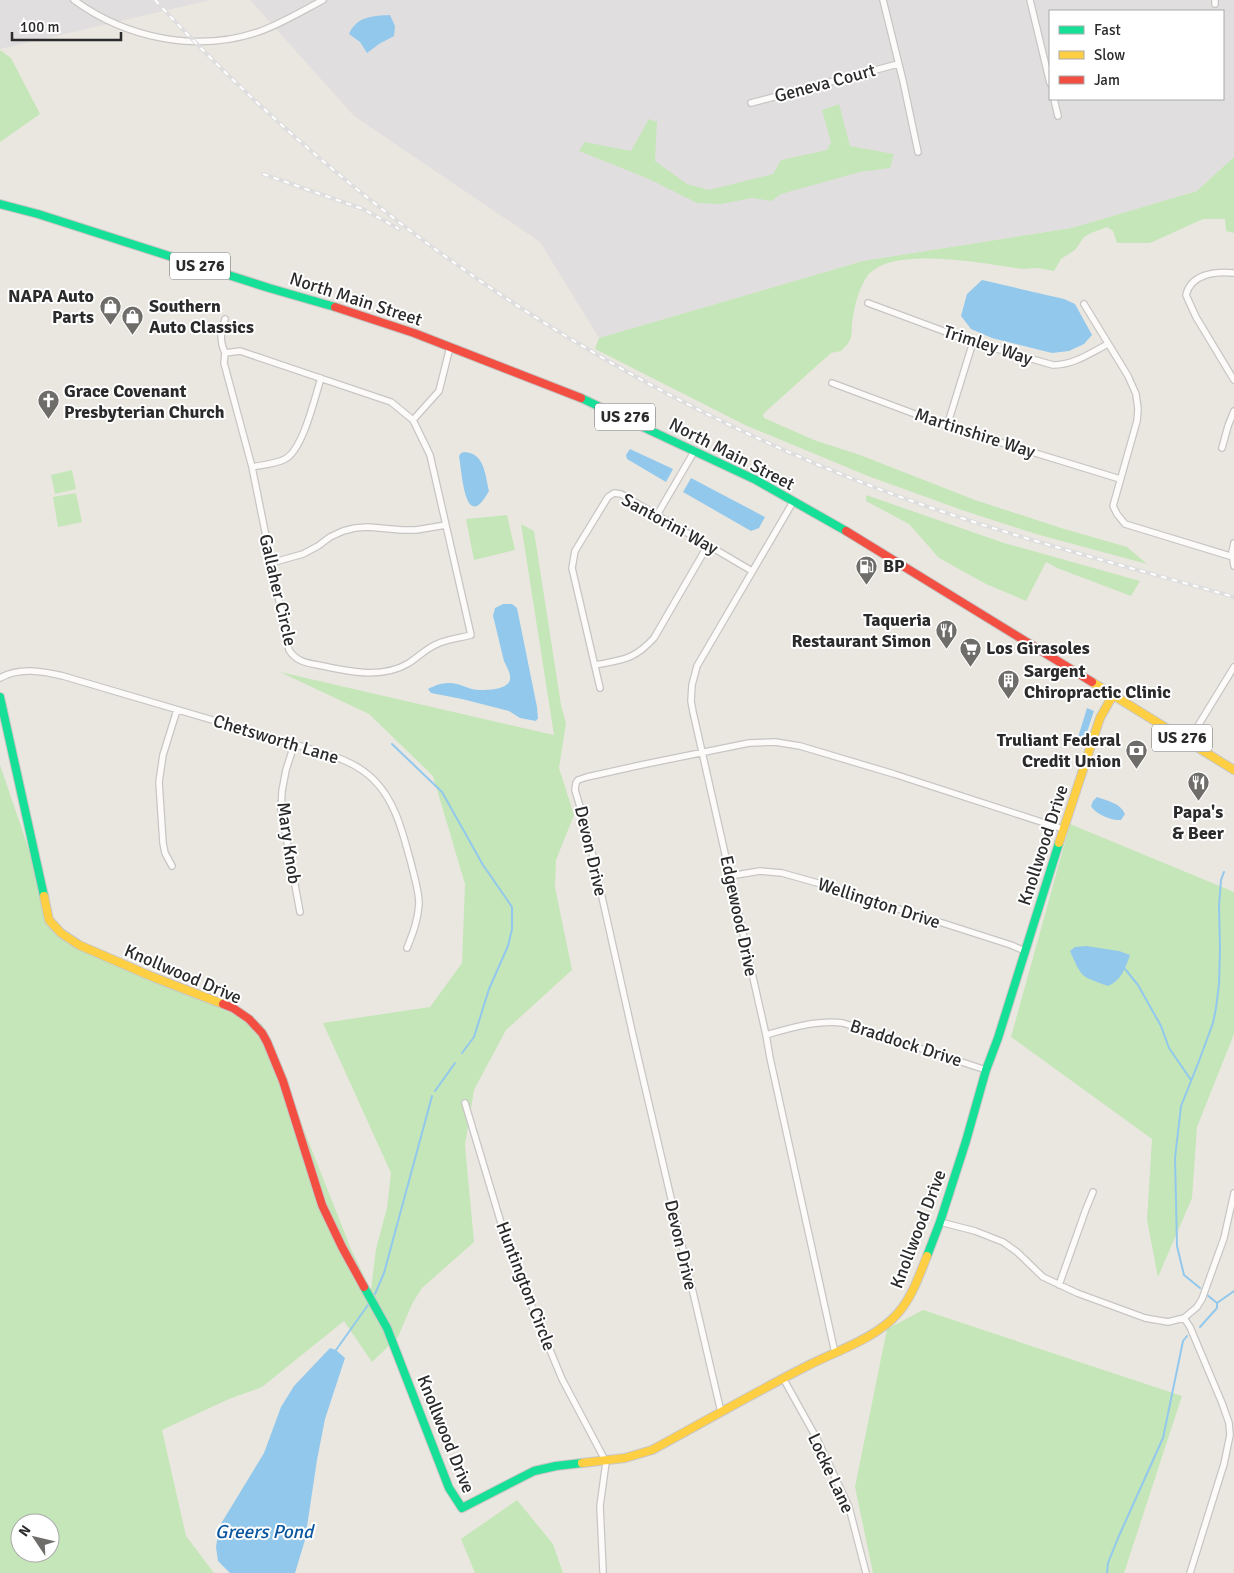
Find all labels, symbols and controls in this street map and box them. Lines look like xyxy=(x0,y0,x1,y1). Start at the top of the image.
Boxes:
scale bar xyxy=(12,10,121,42)
legend xyxy=(1049,10,1224,100)
text: 100 m xyxy=(20,18,60,36)
text: Fast xyxy=(1094,21,1121,39)
text: Slow xyxy=(1094,46,1125,64)
street label: Geneva Court xyxy=(772,59,878,107)
text: Jam xyxy=(1094,71,1120,89)
road number: US 276 xyxy=(170,252,230,280)
street label: North Main Street xyxy=(287,267,425,331)
place label: NAPA Auto Parts xyxy=(8,285,94,328)
shop icon: NAPA Auto Parts xyxy=(98,294,122,325)
place label: Southern Auto Classics xyxy=(149,295,254,338)
shop icon: Southern Auto Classics xyxy=(121,304,145,335)
street label: Trimley Way xyxy=(941,320,1036,370)
place label: Grace Covenant Presbyterian Church xyxy=(64,380,225,423)
church icon: Grace Covenant Presbyterian Church xyxy=(36,389,60,420)
street label: Martinshire Way xyxy=(912,403,1039,463)
road number: US 276 xyxy=(595,404,655,431)
street label: North Main Street xyxy=(666,413,798,495)
street label: Santorini Way xyxy=(618,488,723,560)
street label: Gallaher Circle xyxy=(254,532,302,648)
fuel station icon: BP xyxy=(855,554,879,585)
place label: BP xyxy=(883,555,905,577)
place label: Taqueria Restaurant Simon xyxy=(791,609,931,652)
restaurant icon: Taqueria Restaurant Simon xyxy=(935,618,959,649)
supermarket icon: Los Girasoles xyxy=(958,636,982,667)
place label: Los Girasoles xyxy=(986,637,1090,659)
place label: Sargent Chiropractic Clinic xyxy=(1024,660,1171,703)
building icon: Sargent Chiropractic Clinic xyxy=(996,669,1020,700)
street label: Chetsworth Lane xyxy=(211,709,341,769)
road number: US 276 xyxy=(1152,724,1212,751)
place label: Truliant Federal Credit Union xyxy=(997,729,1121,772)
bank icon: Truliant Federal Credit Union xyxy=(1125,738,1149,769)
restaurant icon: Papa's & Beer xyxy=(1186,770,1210,801)
street label: Knollwood Drive xyxy=(1013,782,1073,908)
street label: Mary Knob xyxy=(272,801,306,885)
place label: Papa's & Beer xyxy=(1172,801,1225,844)
street label: Devon Drive xyxy=(570,804,612,898)
street label: Edgewood Drive xyxy=(715,854,763,978)
street label: Wellington Drive xyxy=(815,873,943,933)
street label: Knollwood Drive xyxy=(121,939,245,1009)
street label: Braddock Drive xyxy=(847,1015,965,1071)
street label: Knollwood Drive xyxy=(885,1167,951,1291)
street label: Devon Drive xyxy=(660,1198,702,1292)
street label: Huntington Circle xyxy=(491,1218,561,1354)
street label: Knollwood Drive xyxy=(412,1372,480,1496)
street label: Locke Lane xyxy=(803,1430,859,1516)
north arrow xyxy=(10,1513,60,1563)
water label: Greers Pond xyxy=(215,1520,315,1544)
text: N xyxy=(15,1522,35,1540)

